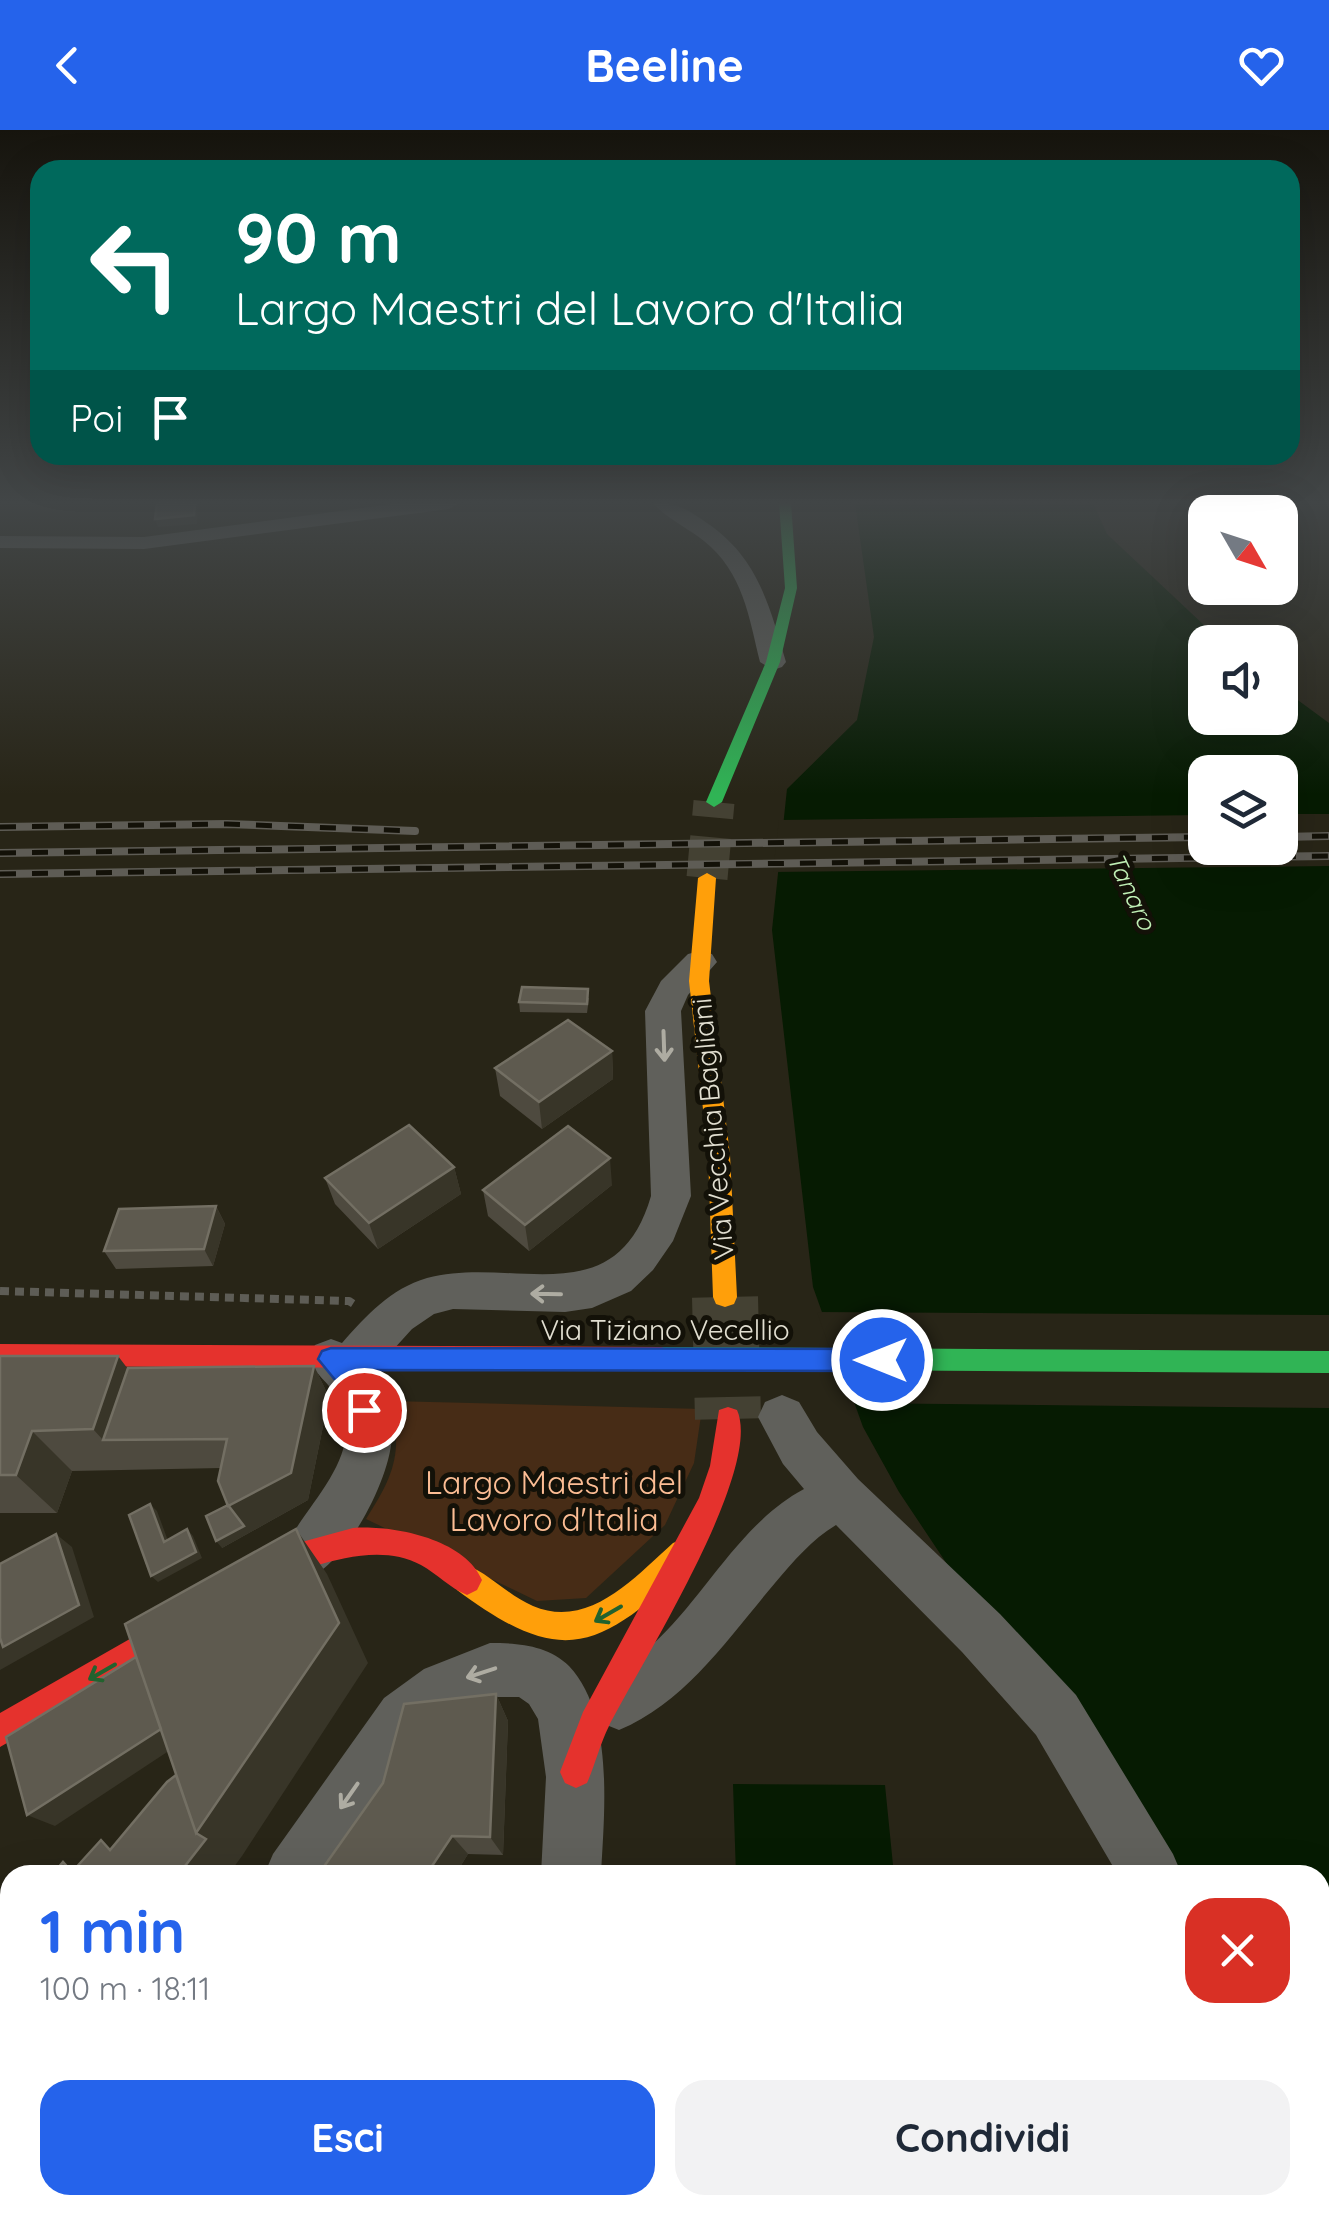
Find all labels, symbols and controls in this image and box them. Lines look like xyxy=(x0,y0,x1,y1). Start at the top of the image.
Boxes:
text: Beeline xyxy=(585,37,744,93)
icon: back xyxy=(40,38,95,93)
icon: heart xyxy=(1234,38,1289,93)
text: 90 m xyxy=(235,193,402,281)
icon: left xyxy=(70,200,200,330)
text: Largo Maestri del Lavoro d'Italia xyxy=(235,280,905,336)
icon: arrive xyxy=(143,390,198,445)
text: Poi xyxy=(70,394,123,442)
north arrow xyxy=(1188,495,1298,605)
map controls xyxy=(1188,495,1298,865)
button: sound xyxy=(1188,625,1298,735)
button: layers xyxy=(1188,755,1298,865)
water label: Tanaro xyxy=(1101,848,1164,935)
street label: Via Vecchia Bagliani xyxy=(683,997,741,1261)
one-way arrow xyxy=(655,1029,674,1061)
one-way arrow xyxy=(531,1285,563,1304)
position arrow xyxy=(830,1308,934,1412)
street label: Via Tiziano Vecellio xyxy=(540,1312,790,1347)
pin xyxy=(322,1368,407,1453)
icon: arrive xyxy=(337,1383,392,1438)
park label: Largo Maestri del Lavoro d'Italia xyxy=(425,1462,683,1539)
one-way arrow xyxy=(594,1604,623,1624)
one-way arrow xyxy=(88,1662,117,1682)
one-way arrow xyxy=(466,1666,498,1684)
one-way arrow xyxy=(339,1782,360,1809)
text: 1 min xyxy=(40,1893,185,1968)
button: close xyxy=(1185,1898,1290,2003)
text: 100 m · 18:11 xyxy=(40,1968,210,2008)
button: Esci xyxy=(40,2080,655,2195)
button: Condividi xyxy=(675,2080,1290,2195)

